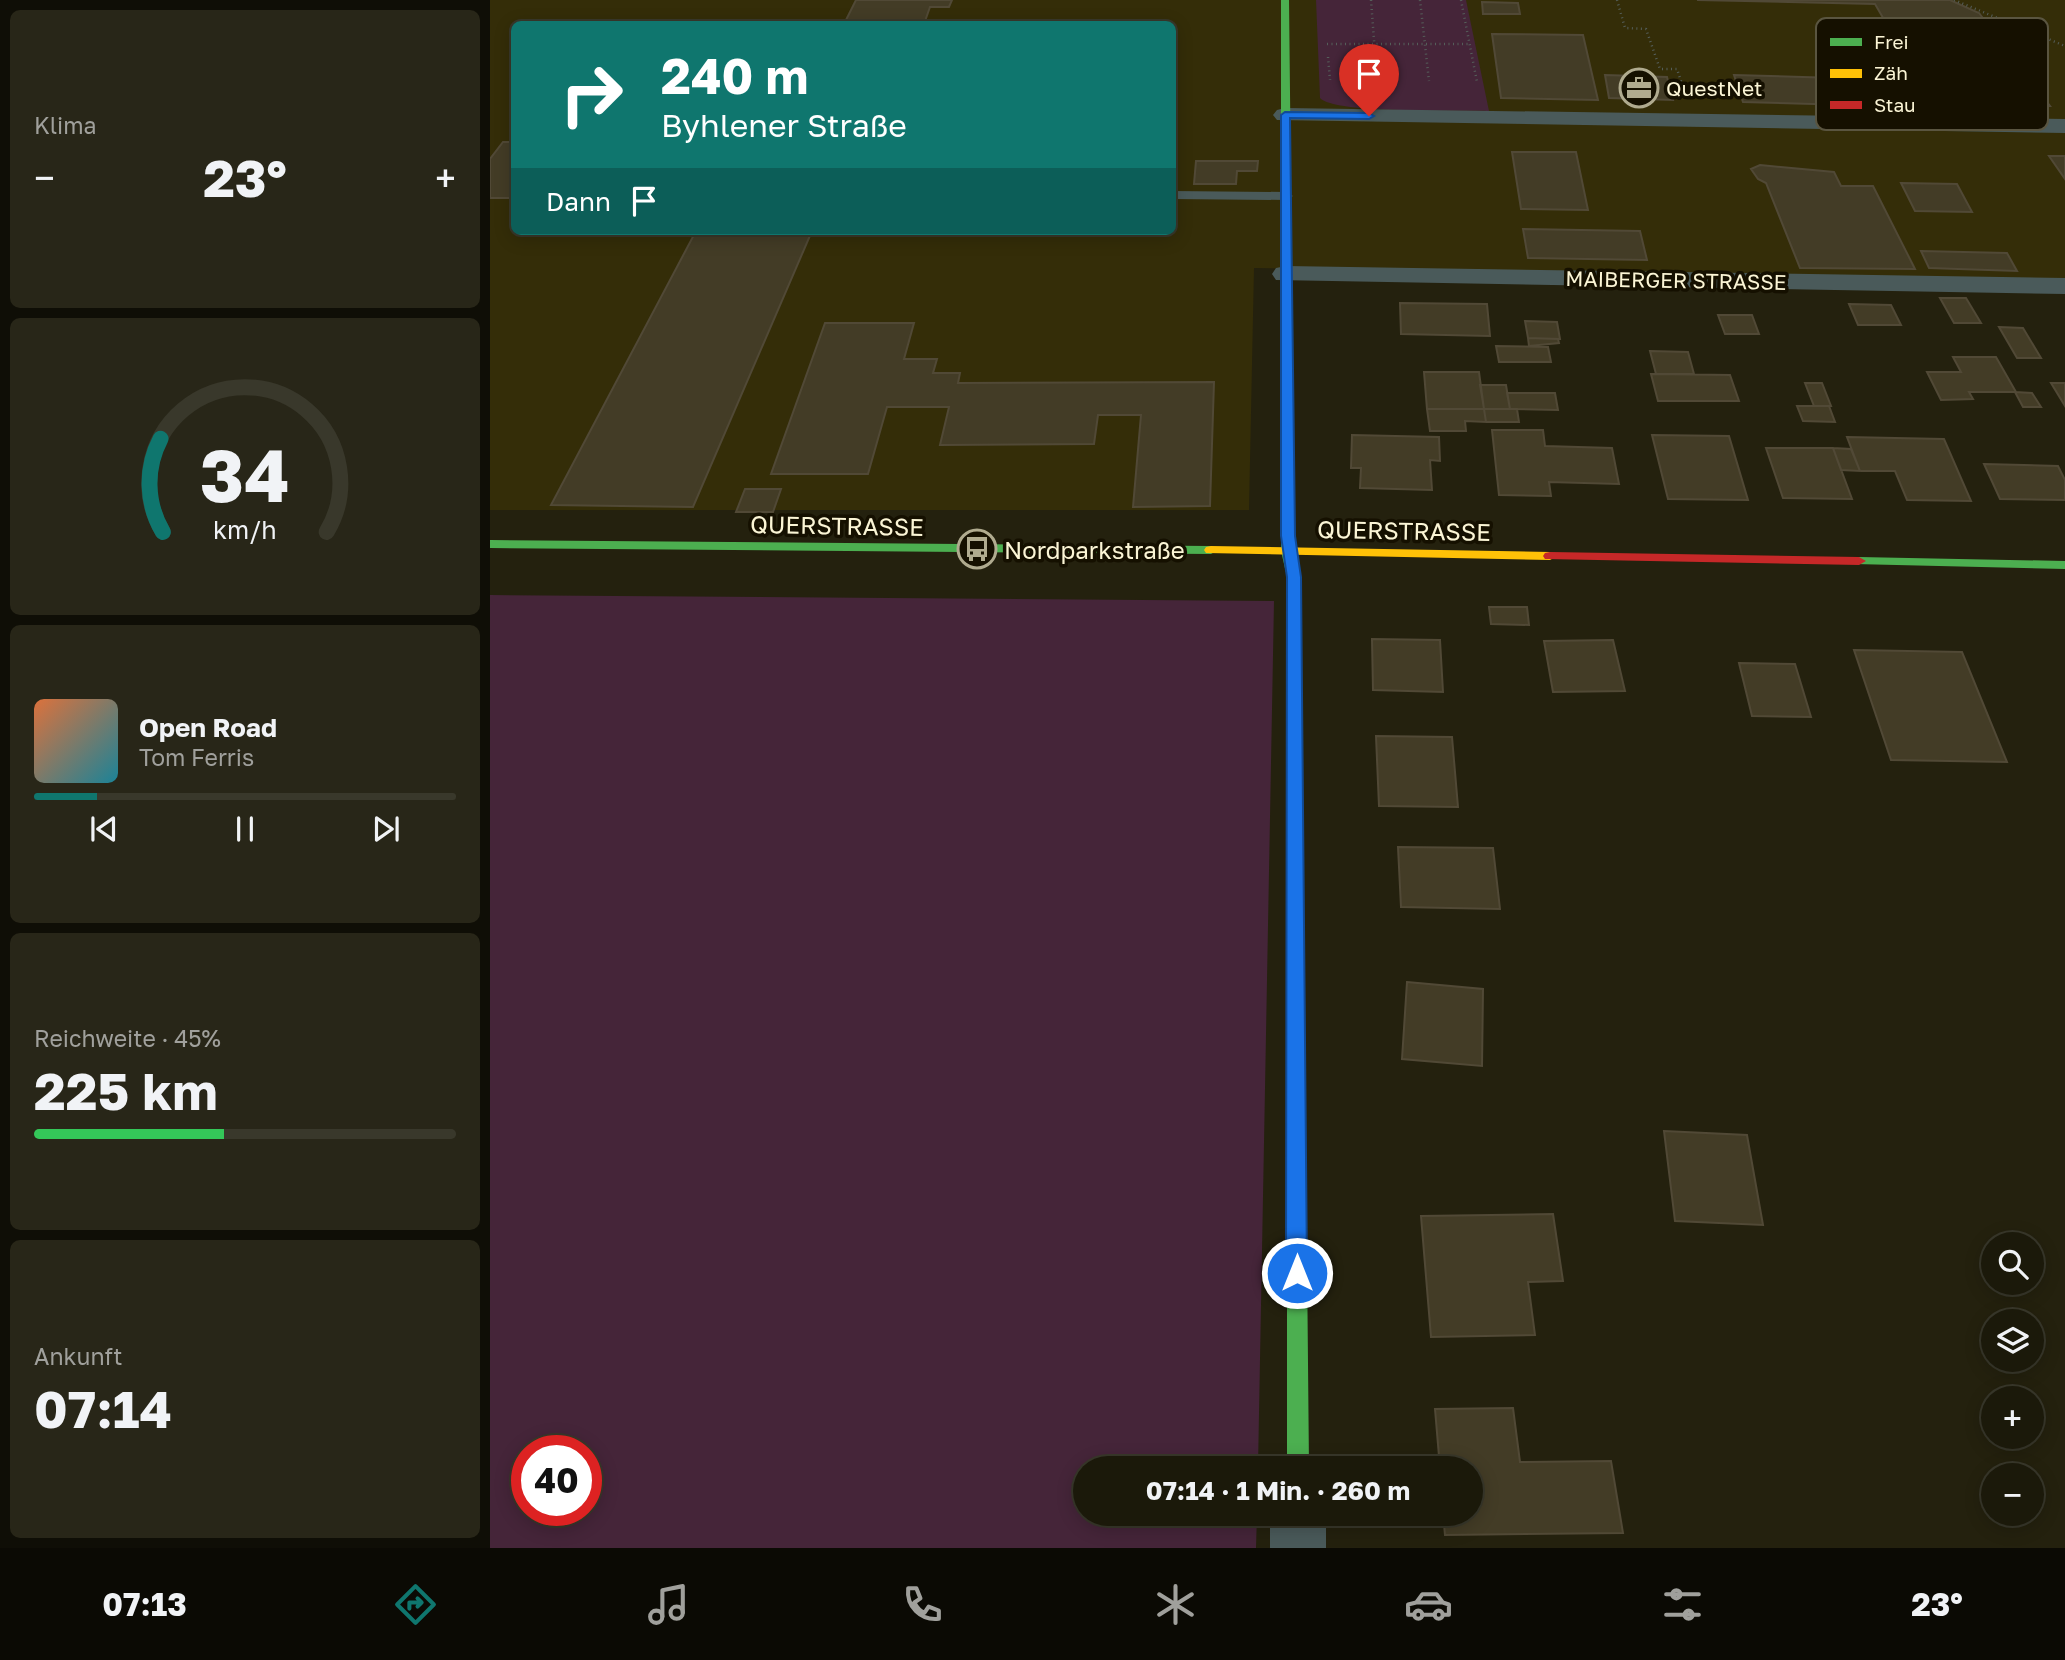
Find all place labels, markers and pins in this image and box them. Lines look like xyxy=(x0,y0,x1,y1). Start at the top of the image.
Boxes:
pin xyxy=(1339,44,1399,116)
office icon: QuestNet xyxy=(1618,67,1660,109)
place label: QuestNet xyxy=(1666,75,1763,101)
bus stop icon: Nordparkstraße xyxy=(956,528,998,570)
place label: Nordparkstraße xyxy=(1004,535,1185,564)

